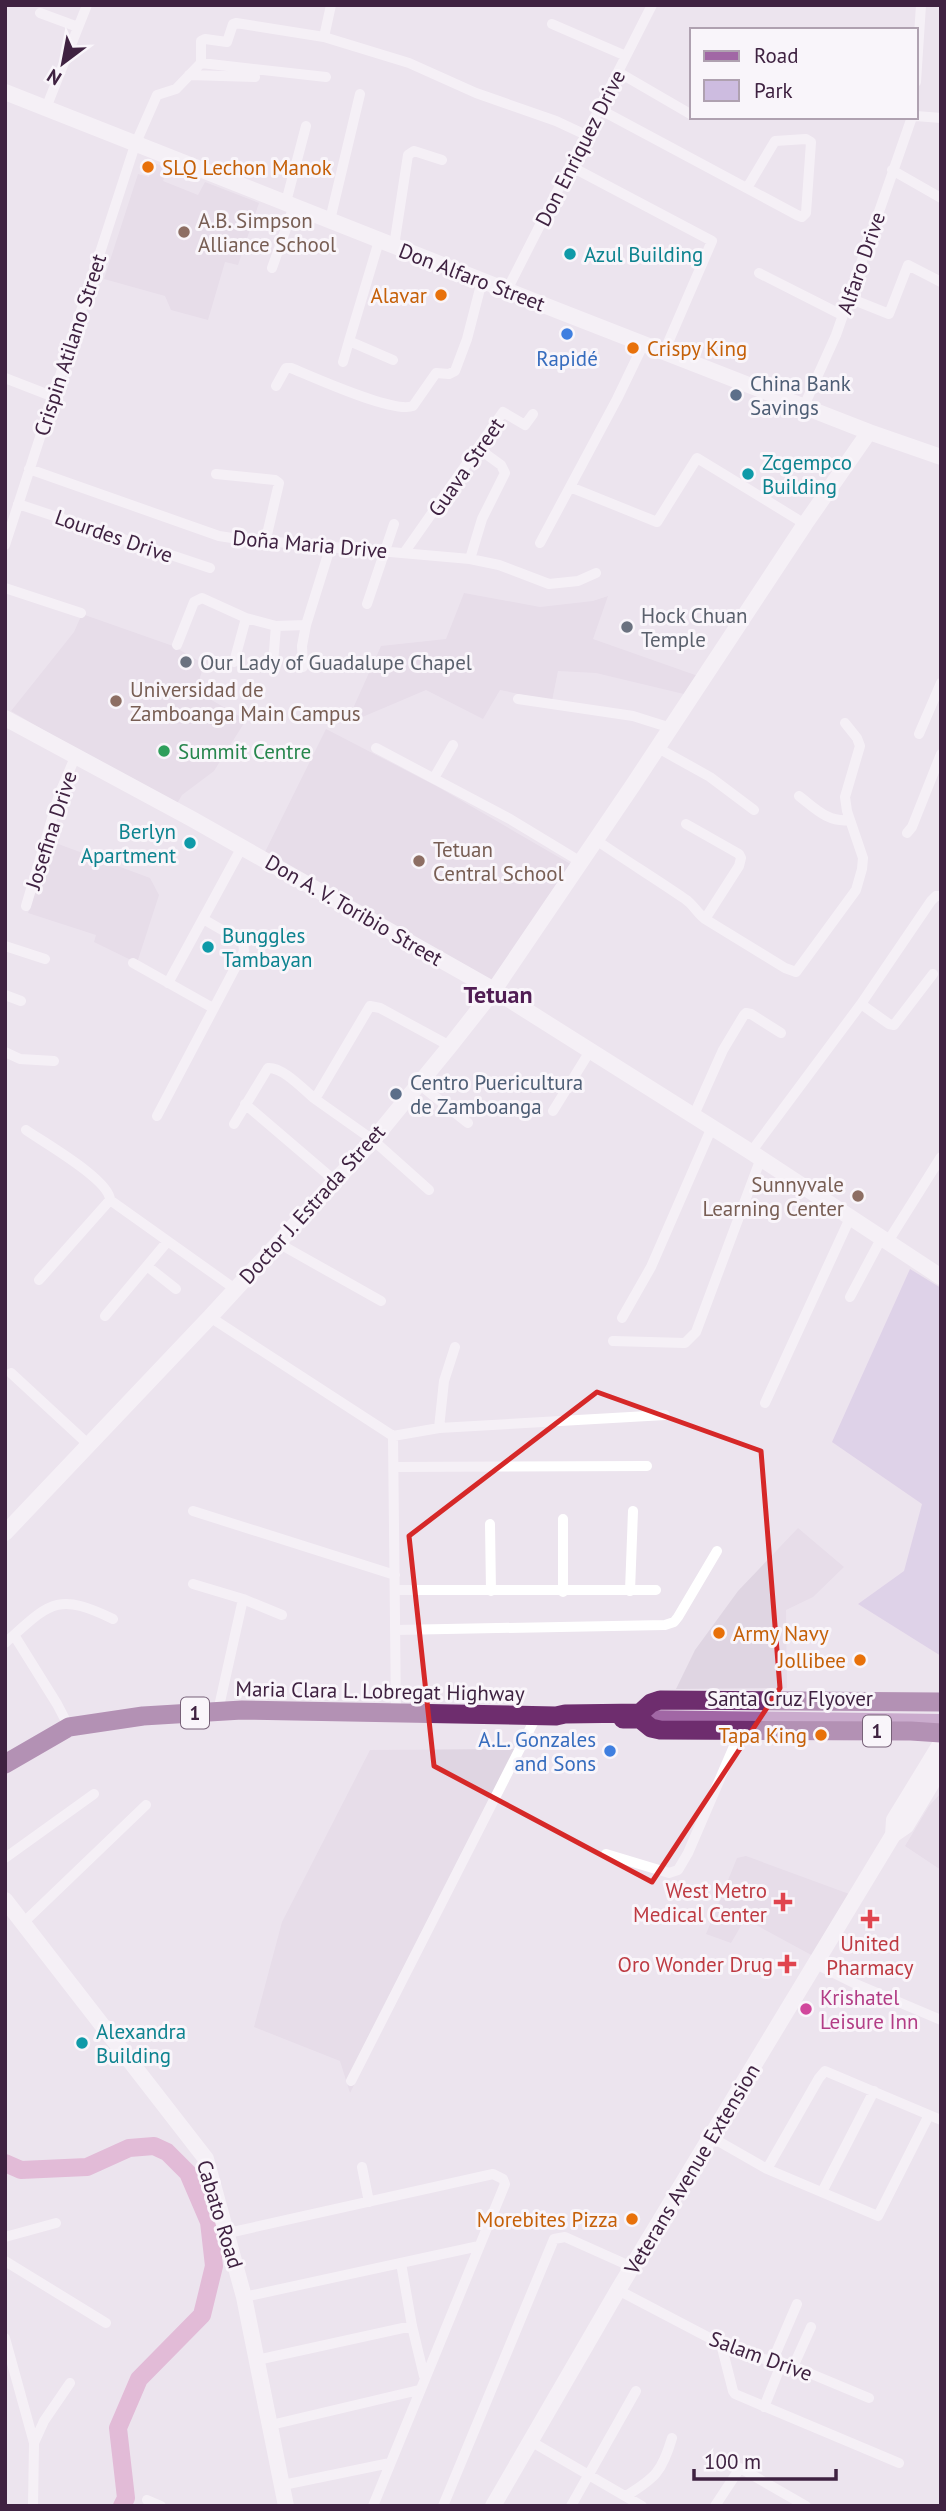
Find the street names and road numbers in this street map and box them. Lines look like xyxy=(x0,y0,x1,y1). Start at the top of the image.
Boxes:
street label: Don Enriquez Drive xyxy=(529,65,631,231)
street label: Alfaro Drive xyxy=(831,208,891,318)
street label: Don Alfaro Street xyxy=(395,237,549,317)
street label: Crispin Atilano Street xyxy=(28,251,112,439)
street label: Guava Street xyxy=(422,412,510,522)
street label: Lourdes Drive xyxy=(52,503,176,569)
street label: Doña Maria Drive xyxy=(231,524,389,564)
street label: Josefina Drive xyxy=(19,767,83,894)
street label: Don A. V. Toribio Street xyxy=(261,848,447,972)
street label: Doctor J. Estrada Street xyxy=(233,1119,391,1289)
street label: Maria Clara L. Lobregat Highway xyxy=(235,1675,525,1707)
street label: Santa Cruz Flyover xyxy=(707,1685,873,1712)
road number: 1 xyxy=(181,1698,209,1728)
road number: 1 xyxy=(863,1716,891,1746)
street label: Veterans Avenue Extension xyxy=(618,2059,766,2280)
street label: Cabato Road xyxy=(191,2156,249,2272)
street label: Salam Drive xyxy=(706,2325,816,2387)

